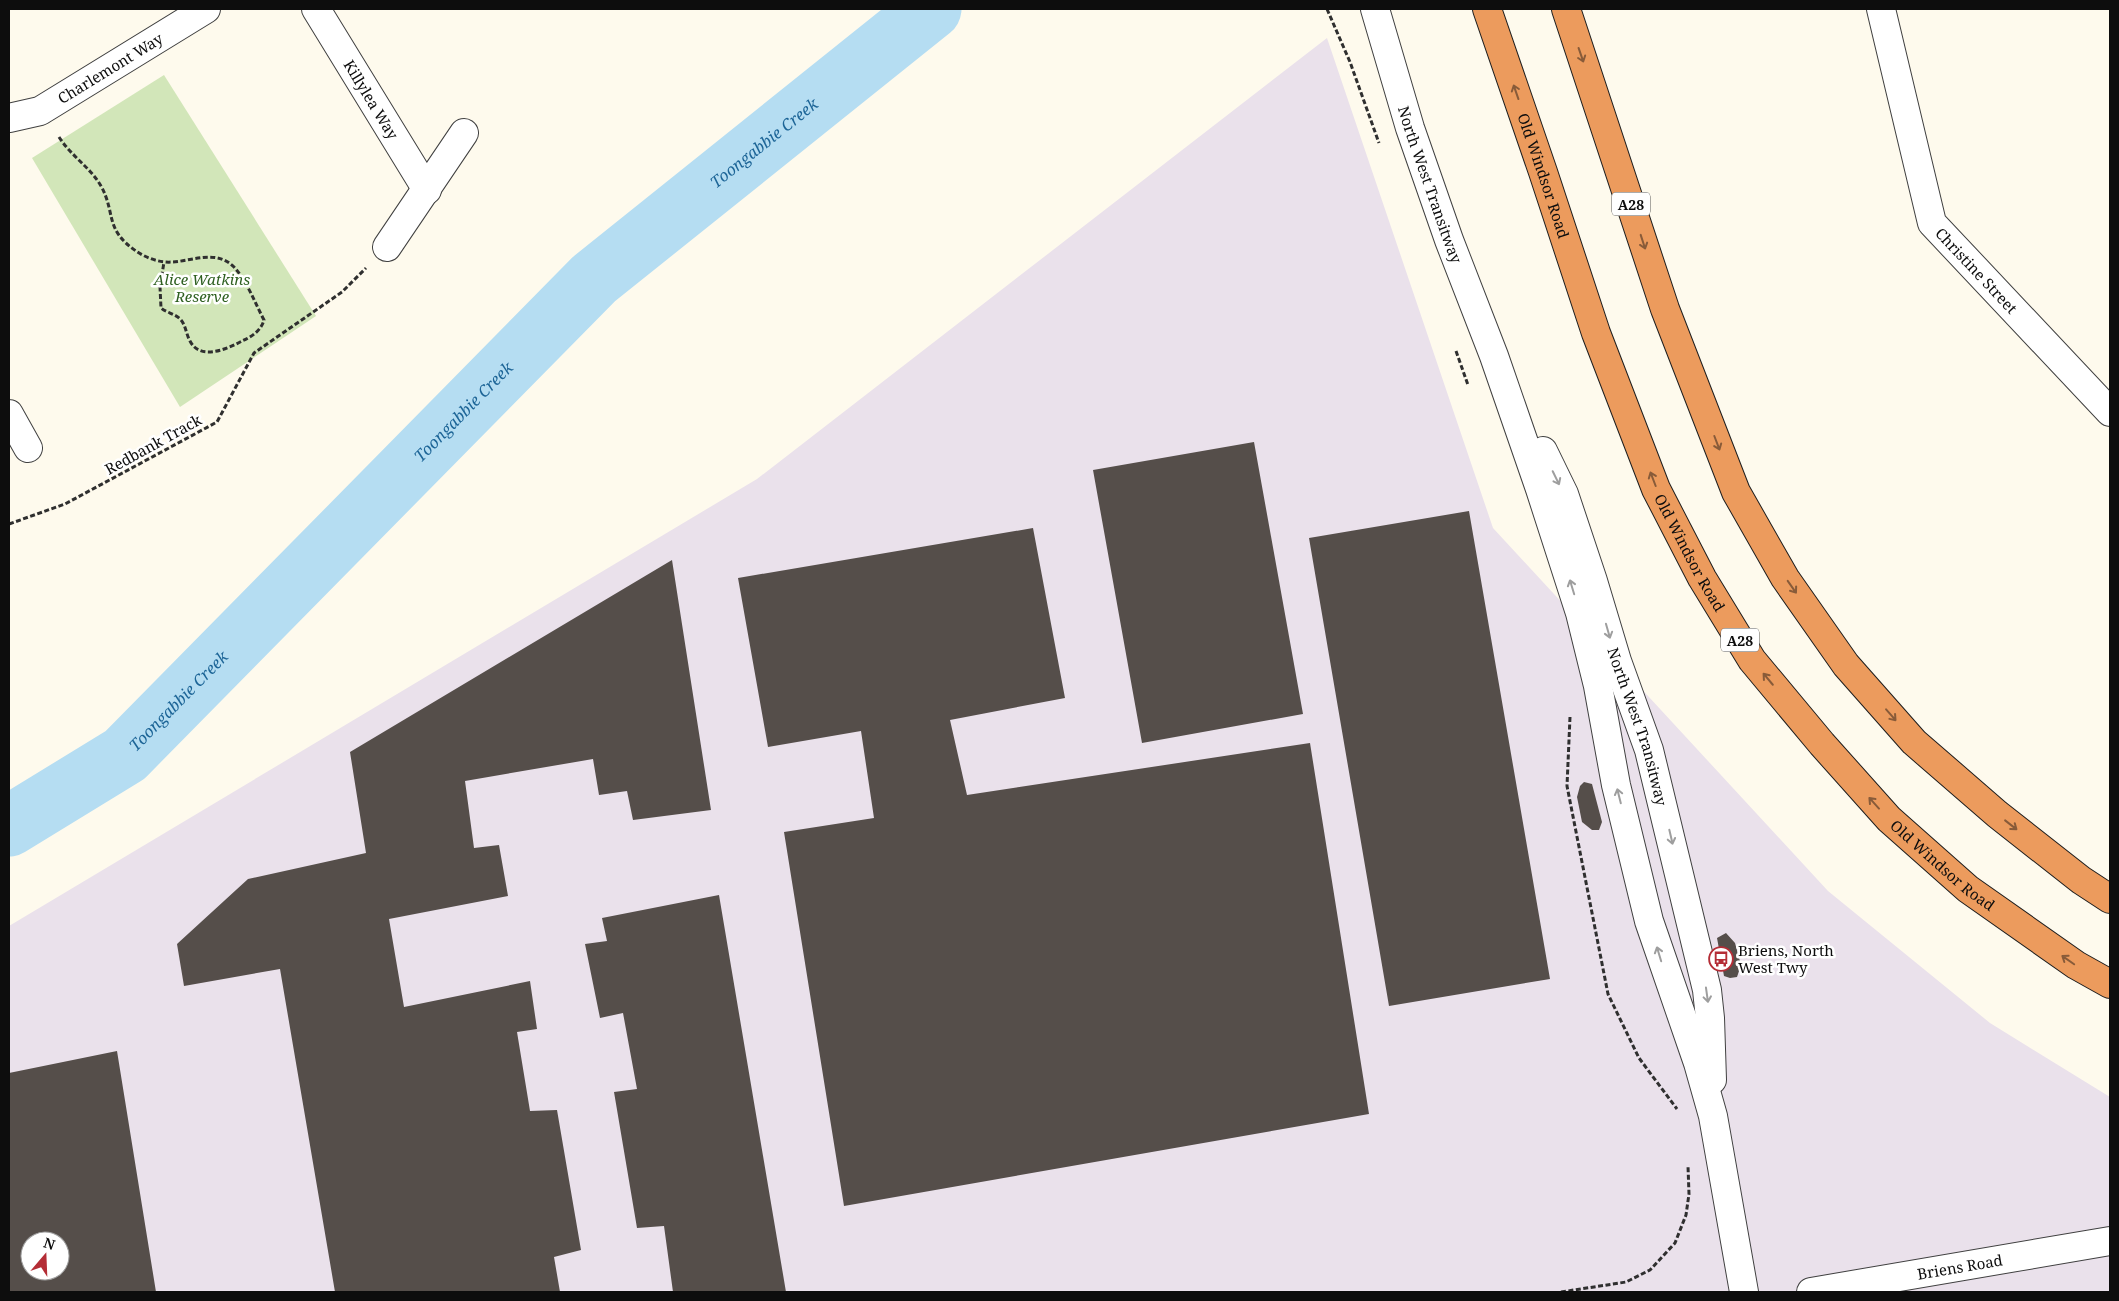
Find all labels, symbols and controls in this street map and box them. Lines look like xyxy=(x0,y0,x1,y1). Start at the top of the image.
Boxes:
street label: Charlemont Way xyxy=(54,28,167,108)
one-way arrow xyxy=(1577,47,1586,62)
street label: Killylea Way xyxy=(340,56,404,143)
one-way arrow xyxy=(1510,85,1520,101)
water label: Toongabbie Creek xyxy=(705,92,823,193)
street label: North West Transitway xyxy=(1394,103,1467,266)
street label: Old Windsor Road xyxy=(1513,110,1574,241)
road number: A28 xyxy=(1612,192,1650,215)
street label: Christine Street xyxy=(1931,223,2022,318)
one-way arrow xyxy=(1639,234,1648,250)
park label: Alice Watkins Reserve xyxy=(153,269,250,306)
water label: Toongabbie Creek xyxy=(409,356,518,467)
street label: Redbank Track xyxy=(101,409,205,479)
one-way arrow xyxy=(1713,435,1723,450)
one-way arrow xyxy=(1551,470,1561,485)
one-way arrow xyxy=(1647,471,1656,486)
street label: Old Windsor Road xyxy=(1650,490,1730,615)
one-way arrow xyxy=(1566,579,1576,595)
one-way arrow xyxy=(1787,580,1797,594)
one-way arrow xyxy=(1604,623,1614,639)
road number: A28 xyxy=(1721,628,1759,652)
water label: Toongabbie Creek xyxy=(124,645,233,756)
street label: North West Transitway xyxy=(1603,645,1672,808)
one-way arrow xyxy=(1763,673,1774,686)
one-way arrow xyxy=(1885,709,1897,722)
one-way arrow xyxy=(1614,789,1623,805)
one-way arrow xyxy=(1869,796,1880,809)
street label: Old Windsor Road xyxy=(1886,815,1999,915)
one-way arrow xyxy=(2004,819,2017,830)
one-way arrow xyxy=(1667,828,1676,844)
place label: Briens, North West Twy xyxy=(1738,940,1834,977)
one-way arrow xyxy=(1654,946,1664,962)
bus stop icon: Briens, North West Twy xyxy=(1708,946,1734,972)
one-way arrow xyxy=(2061,955,2075,965)
one-way arrow xyxy=(1702,987,1712,1003)
north arrow xyxy=(20,1231,70,1281)
text: N xyxy=(41,1232,58,1254)
street label: Briens Road xyxy=(1916,1250,2004,1284)

